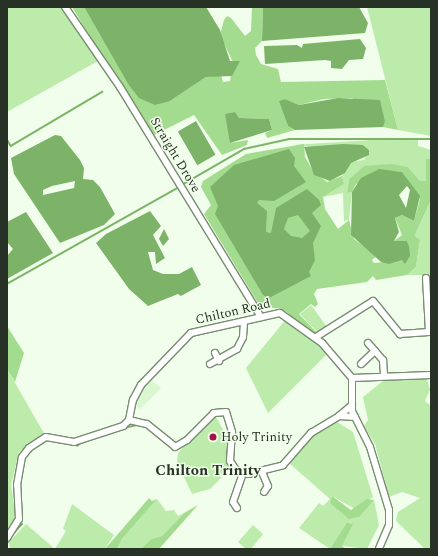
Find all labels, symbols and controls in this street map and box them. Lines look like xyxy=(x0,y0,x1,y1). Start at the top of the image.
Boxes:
street label: Straight Drove xyxy=(147,115,203,195)
street label: Chilton Road xyxy=(194,296,272,328)
place label: Holy Trinity xyxy=(221,429,292,445)
marker: Holy Trinity xyxy=(208,432,218,442)
district label: Chilton Trinity xyxy=(155,462,261,480)

